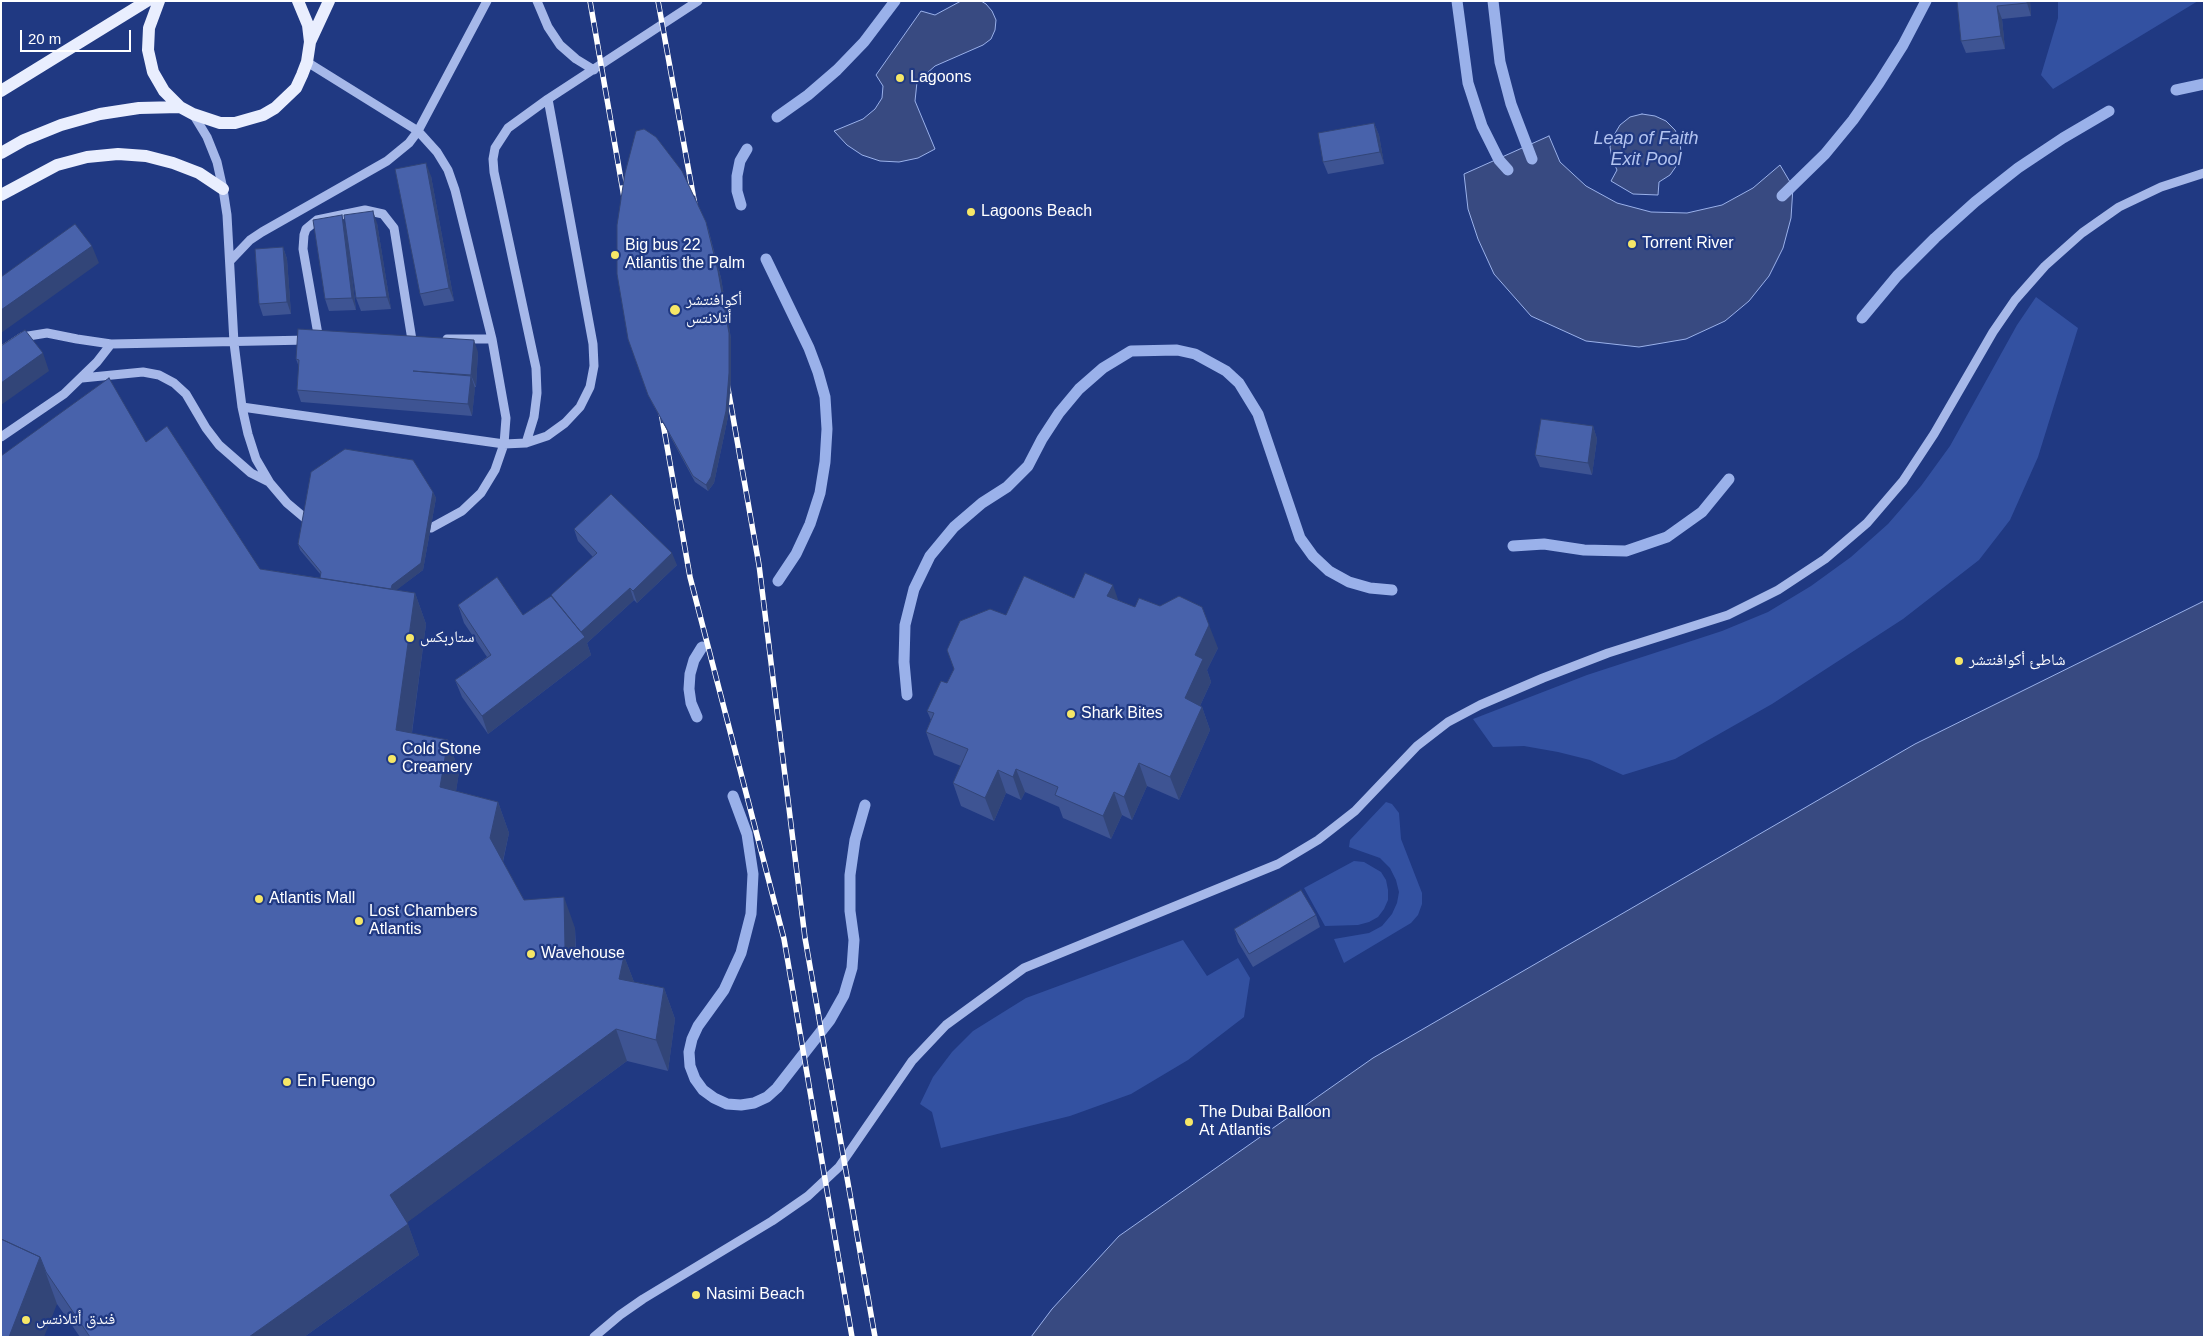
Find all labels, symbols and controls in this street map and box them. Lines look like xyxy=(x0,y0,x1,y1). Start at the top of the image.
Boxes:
scale bar xyxy=(22,20,134,52)
text: 20 m xyxy=(28,30,61,47)
place label: Lagoons xyxy=(910,68,971,88)
marker: Lagoons xyxy=(894,72,906,84)
water label: Leap of Faith Exit Pool xyxy=(1593,128,1699,170)
place label: Lagoons Beach xyxy=(981,202,1092,222)
marker: Lagoons Beach xyxy=(965,206,977,218)
place label: Torrent River xyxy=(1642,234,1734,254)
place label: Big bus 22 Atlantis the Palm xyxy=(625,236,745,274)
marker: Torrent River xyxy=(1626,238,1638,250)
marker: Big bus 22 Atlantis the Palm xyxy=(609,249,621,261)
place label: أكوافنتشر أتلانتس xyxy=(686,291,742,329)
marker: أكوافنتشر أتلانتس xyxy=(668,303,682,317)
place label: ستاربكس xyxy=(420,628,475,648)
marker: ستاربكس xyxy=(404,632,416,644)
place label: شاطئ أكوافنتشر xyxy=(1969,651,2066,671)
marker: شاطئ أكوافنتشر xyxy=(1953,655,1965,667)
place label: Shark Bites xyxy=(1081,704,1163,724)
marker: Shark Bites xyxy=(1065,708,1077,720)
place label: Cold Stone Creamery xyxy=(402,740,481,778)
marker: Cold Stone Creamery xyxy=(386,753,398,765)
place label: Atlantis Mall xyxy=(269,889,355,909)
marker: Atlantis Mall xyxy=(253,893,265,905)
place label: Lost Chambers Atlantis xyxy=(369,902,477,940)
marker: Lost Chambers Atlantis xyxy=(353,915,365,927)
place label: Wavehouse xyxy=(541,944,625,964)
marker: Wavehouse xyxy=(525,948,537,960)
place label: En Fuengo xyxy=(297,1072,375,1092)
marker: En Fuengo xyxy=(281,1076,293,1088)
place label: The Dubai Balloon At Atlantis xyxy=(1199,1103,1331,1141)
marker: The Dubai Balloon At Atlantis xyxy=(1183,1116,1195,1128)
place label: Nasimi Beach xyxy=(706,1285,805,1305)
marker: Nasimi Beach xyxy=(690,1289,702,1301)
place label: فندق أتلانتس xyxy=(36,1310,115,1330)
marker: فندق أتلانتس xyxy=(20,1314,32,1326)

